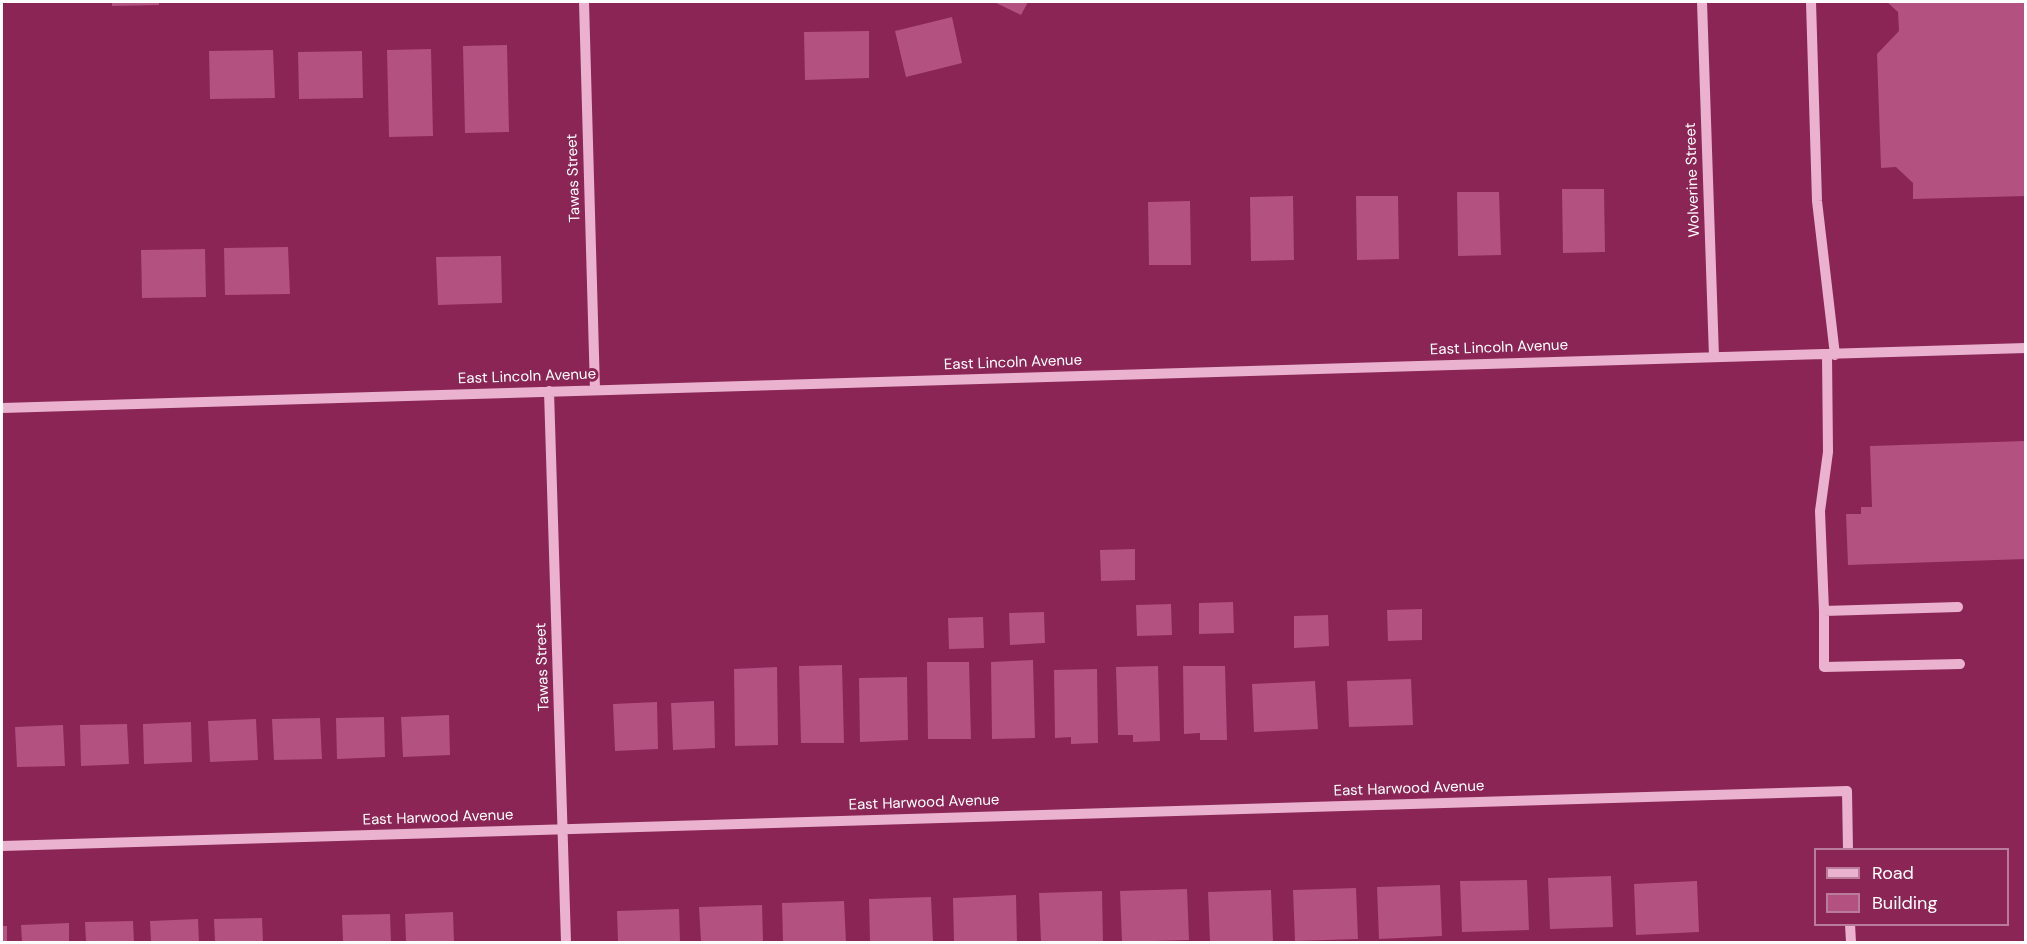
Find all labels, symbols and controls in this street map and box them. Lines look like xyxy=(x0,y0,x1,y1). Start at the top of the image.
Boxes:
street label: Wolverine Street xyxy=(1682,122,1704,238)
street label: Tawas Street xyxy=(563,133,585,223)
street label: East Lincoln Avenue xyxy=(1430,337,1568,359)
street label: East Lincoln Avenue xyxy=(944,352,1082,374)
street label: East Lincoln Avenue xyxy=(458,366,596,388)
street label: Tawas Street xyxy=(532,622,554,712)
street label: East Harwood Avenue xyxy=(1333,777,1485,801)
street label: East Harwood Avenue xyxy=(848,791,1000,815)
street label: East Harwood Avenue xyxy=(362,806,514,830)
legend xyxy=(1814,848,2009,926)
text: Road xyxy=(1872,861,1914,885)
text: Building xyxy=(1872,891,1937,915)

